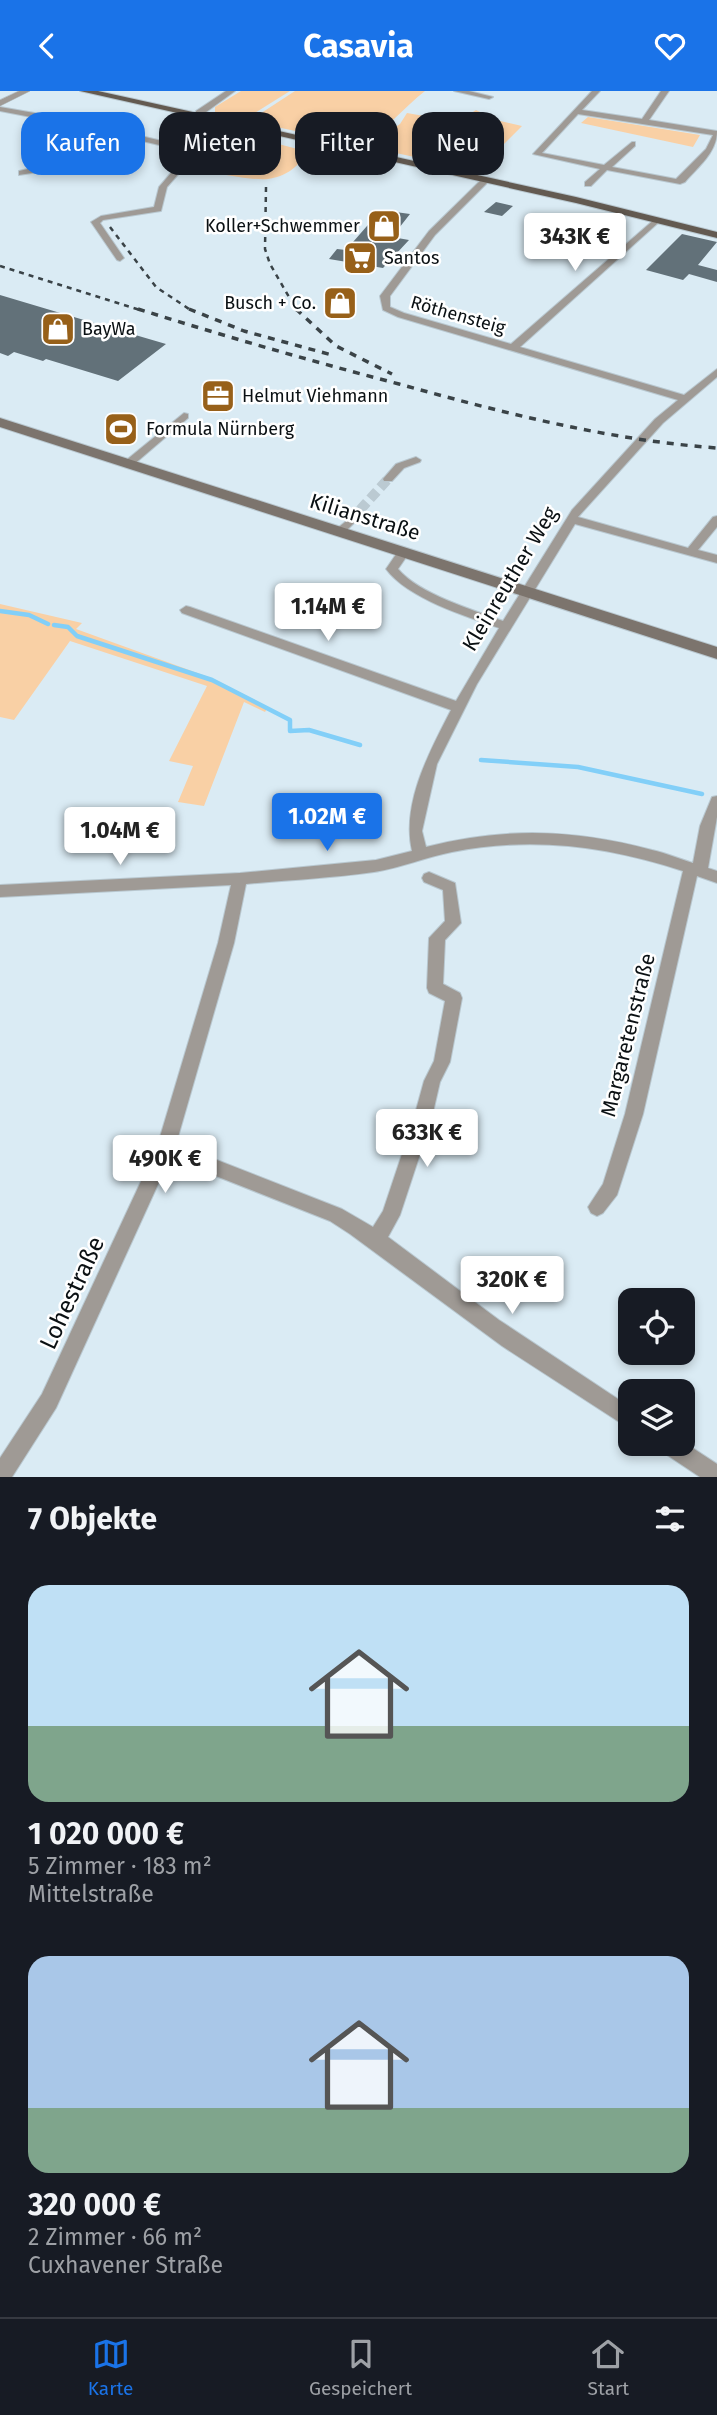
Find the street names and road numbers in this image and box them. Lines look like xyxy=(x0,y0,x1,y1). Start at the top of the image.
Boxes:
street label: Röthensteig xyxy=(408,291,508,339)
street label: Kilianstraße xyxy=(307,488,423,546)
street label: Kleinreuther Weg xyxy=(457,502,563,656)
street label: Margaretenstraße xyxy=(595,951,661,1119)
street label: Lohestraße xyxy=(34,1232,110,1354)

